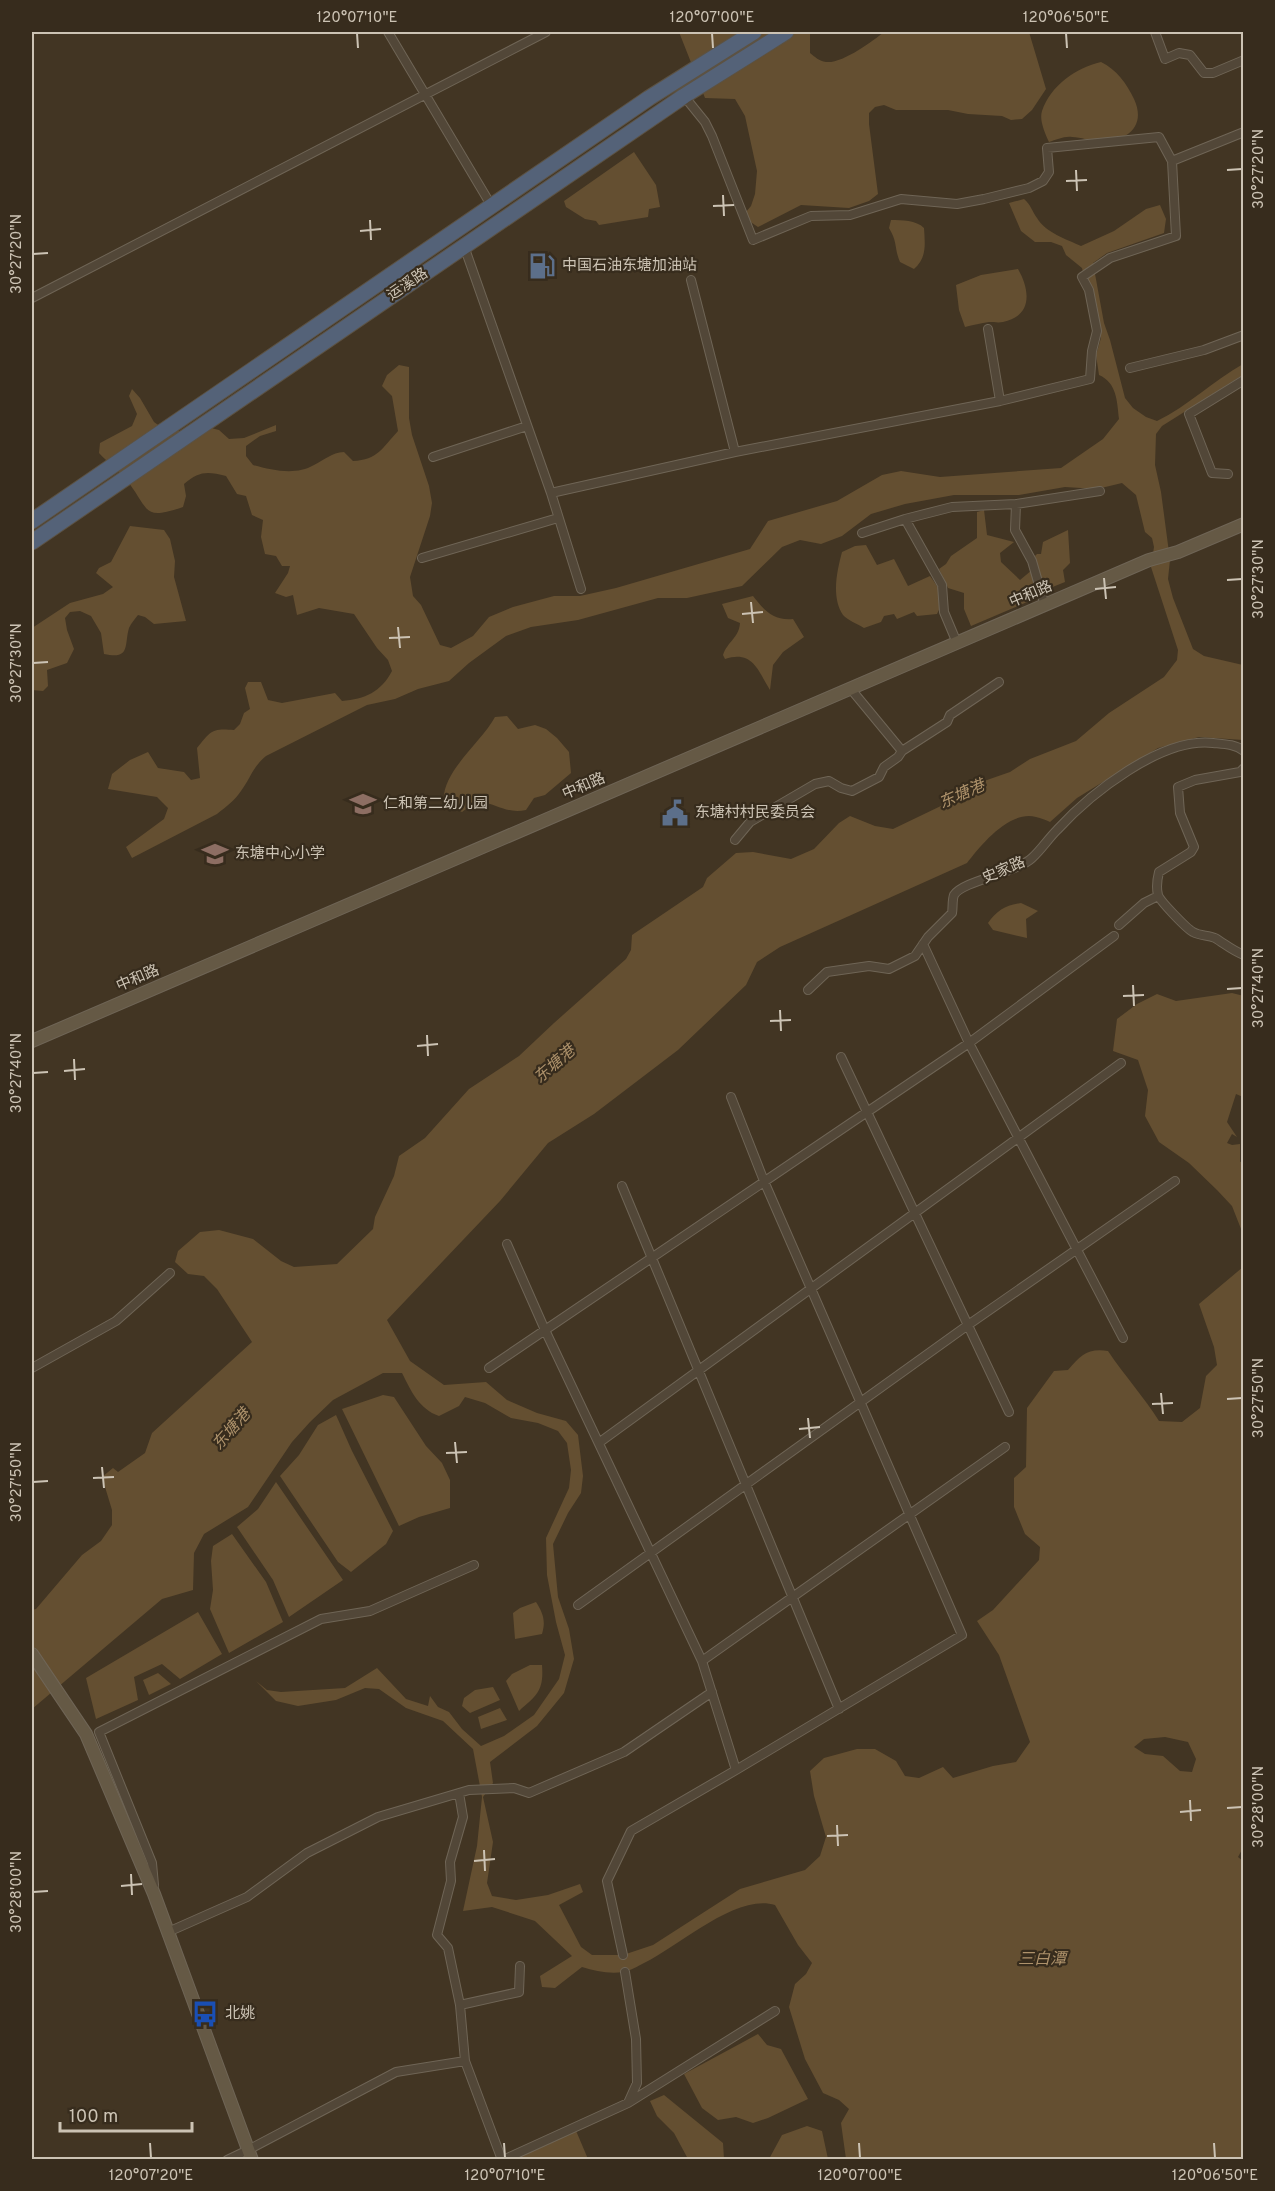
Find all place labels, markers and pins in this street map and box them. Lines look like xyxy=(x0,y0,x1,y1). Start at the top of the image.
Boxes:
fuel station icon: 中国石油东塘加油站 xyxy=(527,251,557,281)
place label: 中国石油东塘加油站 xyxy=(562,256,697,276)
school or university icon: 仁和第二幼儿园 xyxy=(348,789,378,819)
place label: 仁和第二幼儿园 xyxy=(383,795,488,814)
public building icon: 东塘村村民委员会 xyxy=(660,798,690,828)
place label: 东塘村村民委员会 xyxy=(695,803,815,823)
school or university icon: 东塘中心小学 xyxy=(200,839,230,869)
place label: 东塘中心小学 xyxy=(235,844,325,864)
bus stop icon: 北姚 xyxy=(190,1999,220,2029)
place label: 北姚 xyxy=(225,2004,255,2024)

